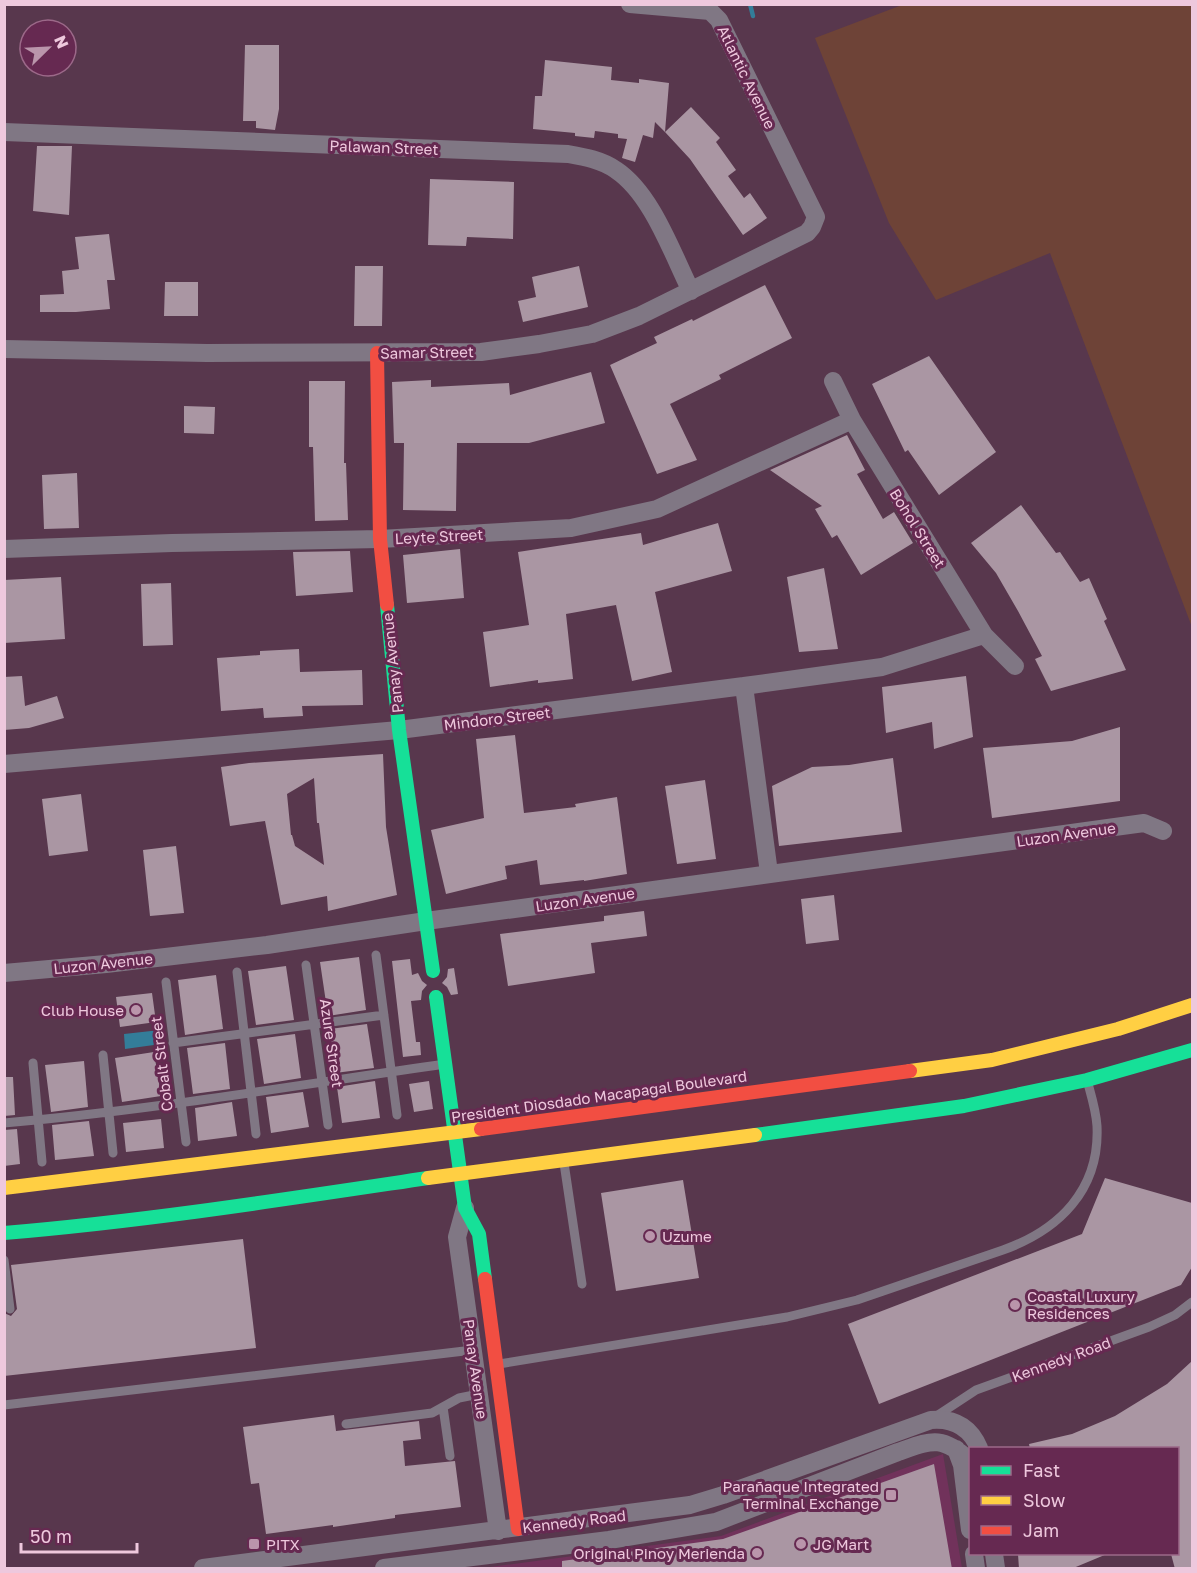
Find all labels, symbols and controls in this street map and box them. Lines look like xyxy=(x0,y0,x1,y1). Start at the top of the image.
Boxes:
north arrow xyxy=(18,18,78,78)
street label: Atlantic Avenue xyxy=(714,22,780,132)
text: N xyxy=(50,32,73,52)
street label: Palawan Street xyxy=(329,136,439,158)
street label: Samar Street xyxy=(380,342,474,362)
street label: Bohol Street xyxy=(886,485,950,571)
street label: Leyte Street xyxy=(394,525,484,547)
street label: Panay Avenue xyxy=(378,612,406,714)
street label: Mindoro Street xyxy=(443,703,551,733)
street label: Luzon Avenue xyxy=(1015,818,1117,850)
street label: Luzon Avenue xyxy=(534,883,636,915)
street label: Luzon Avenue xyxy=(52,949,154,977)
street label: Azure Street xyxy=(317,997,347,1089)
place label: Club House xyxy=(41,1001,124,1019)
marker: Club House xyxy=(129,1003,143,1017)
street label: Cobalt Street xyxy=(146,1015,176,1113)
street label: President Diosdado Macapagal Boulevard xyxy=(450,1066,748,1126)
place label: Uzume xyxy=(662,1227,712,1245)
marker: Uzume xyxy=(643,1229,657,1243)
place label: Coastal Luxury Residences xyxy=(1027,1287,1136,1322)
marker: Coastal Luxury Residences xyxy=(1008,1298,1022,1312)
street label: Panay Avenue xyxy=(460,1318,492,1420)
street label: Kennedy Road xyxy=(1009,1333,1113,1385)
legend xyxy=(969,1447,1179,1555)
text: Fast xyxy=(1023,1459,1060,1481)
place label: Parañaque Integrated Terminal Exchange xyxy=(723,1477,879,1512)
marker: Parañaque Integrated Terminal Exchange xyxy=(884,1488,898,1502)
text: Slow xyxy=(1023,1489,1066,1511)
street label: Kennedy Road xyxy=(521,1506,627,1536)
scale bar xyxy=(21,1516,136,1554)
text: Jam xyxy=(1023,1519,1059,1541)
text: 50 m xyxy=(30,1525,72,1547)
place label: PITX xyxy=(266,1535,300,1553)
place label: JG Mart xyxy=(813,1535,869,1553)
marker: PITX xyxy=(247,1537,261,1551)
marker: JG Mart xyxy=(794,1537,808,1551)
place label: Original Pinoy Merienda xyxy=(574,1544,745,1562)
marker: Original Pinoy Merienda xyxy=(750,1546,764,1560)

